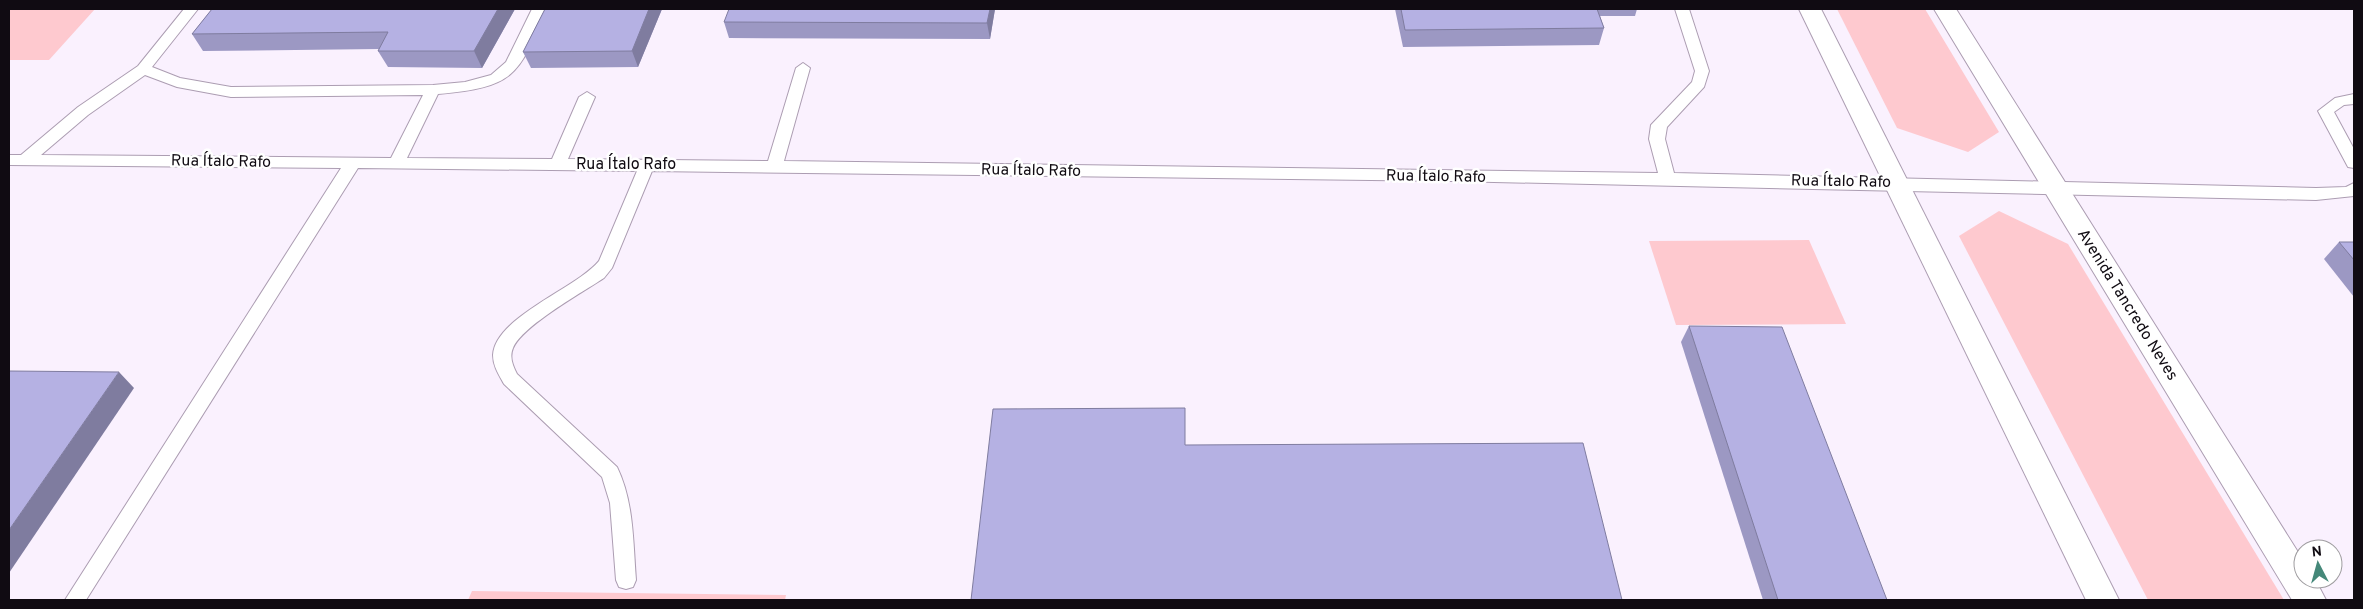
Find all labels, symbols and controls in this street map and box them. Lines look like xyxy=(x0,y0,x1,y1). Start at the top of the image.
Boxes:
street label: Rua Ítalo Rafo xyxy=(171,149,271,173)
street label: Rua Ítalo Rafo xyxy=(576,153,676,175)
street label: Rua Ítalo Rafo xyxy=(981,158,1081,182)
street label: Rua Ítalo Rafo xyxy=(1386,164,1486,188)
street label: Rua Ítalo Rafo xyxy=(1791,169,1891,193)
street label: Avenida Tancredo Neves xyxy=(2072,226,2182,384)
north arrow xyxy=(2293,539,2343,589)
text: N xyxy=(2311,544,2323,562)

